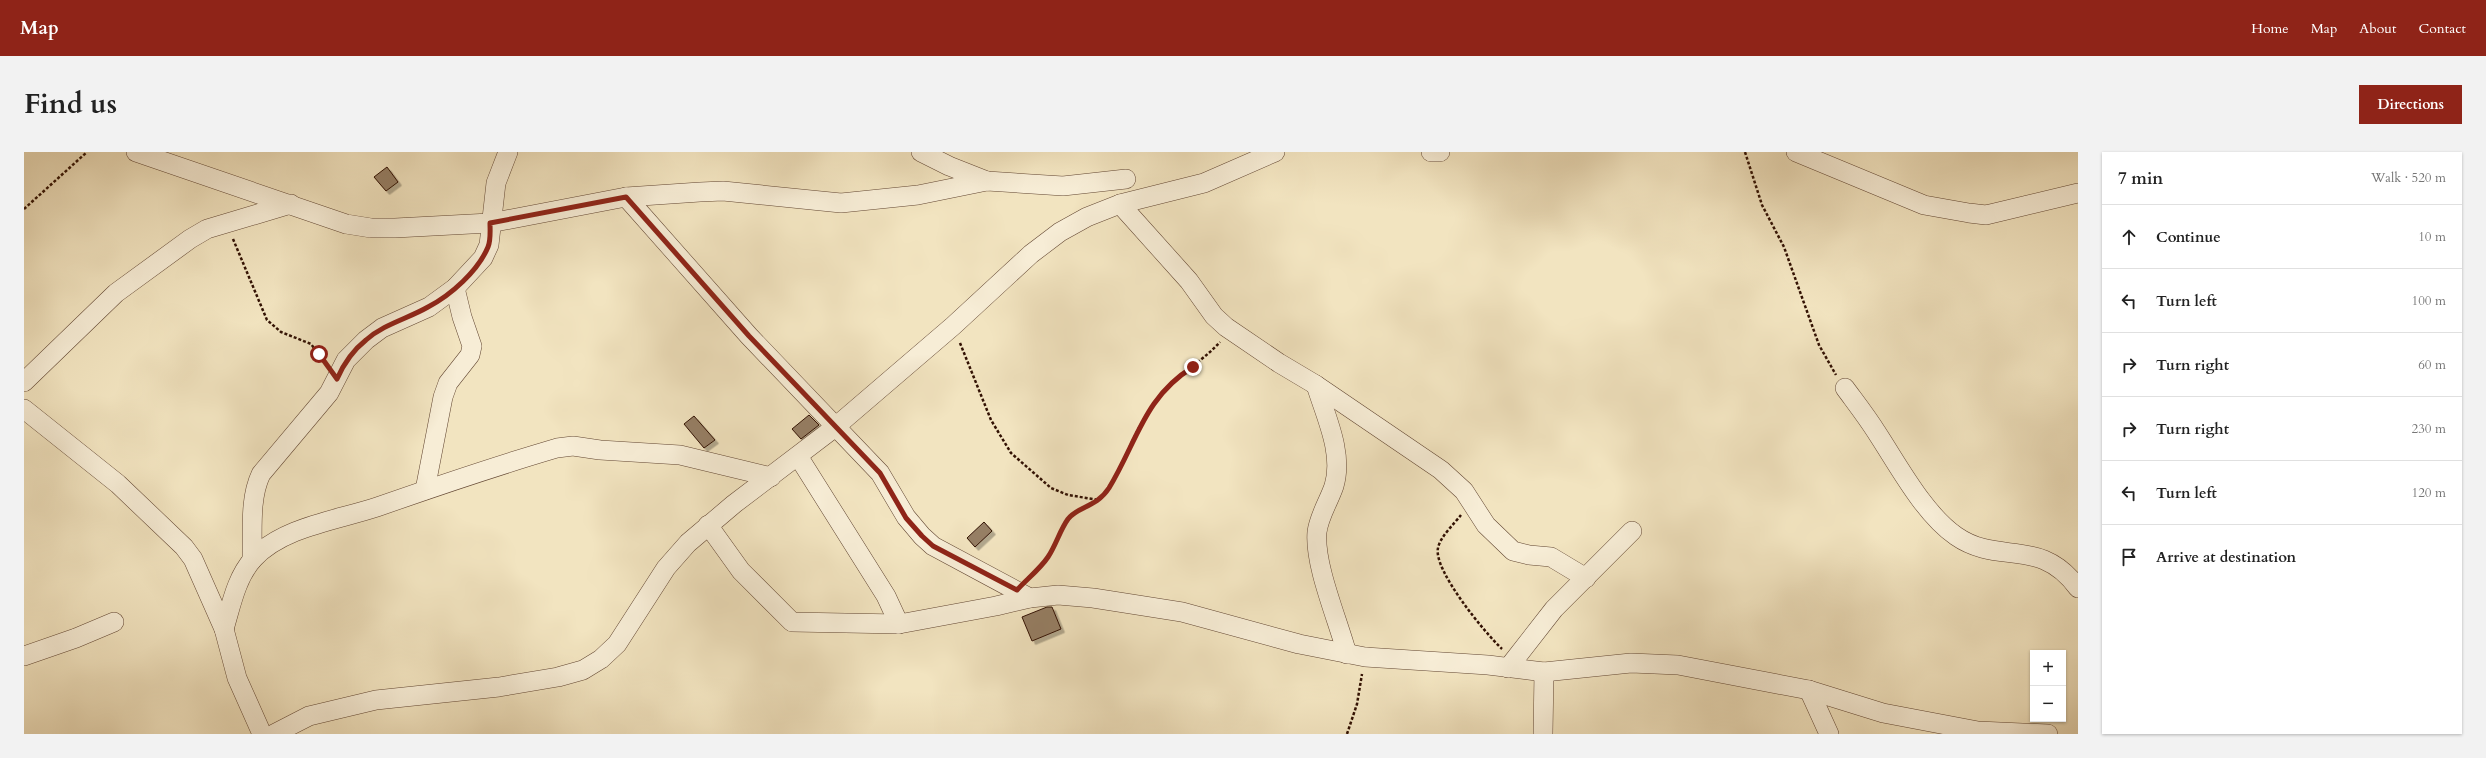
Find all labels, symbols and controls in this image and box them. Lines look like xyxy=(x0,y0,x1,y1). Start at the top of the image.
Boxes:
text: Map xyxy=(20,15,59,41)
text: Home xyxy=(2251,19,2289,38)
text: Map xyxy=(2311,19,2337,38)
text: About xyxy=(2359,19,2396,38)
text: Contact xyxy=(2418,19,2466,38)
text: Find us xyxy=(24,85,117,123)
button: Directions xyxy=(2359,85,2462,124)
text: 7 min xyxy=(2118,167,2163,190)
text: Walk · 520 m xyxy=(2371,169,2446,187)
icon: ahead xyxy=(2118,226,2140,248)
text: Continue xyxy=(2156,227,2221,247)
text: 10 m xyxy=(2418,228,2446,246)
icon: left xyxy=(2118,290,2140,312)
text: Turn left xyxy=(2156,291,2217,311)
text: 100 m xyxy=(2412,292,2446,310)
route start xyxy=(310,345,328,363)
icon: right xyxy=(2118,354,2140,376)
text: Turn right xyxy=(2156,355,2229,375)
text: 60 m xyxy=(2418,356,2446,374)
route end xyxy=(1184,358,1202,376)
icon: right xyxy=(2118,418,2140,440)
text: Turn right xyxy=(2156,419,2229,439)
text: 230 m xyxy=(2412,420,2446,438)
icon: left xyxy=(2118,482,2140,504)
text: Turn left xyxy=(2156,483,2217,503)
text: 120 m xyxy=(2412,484,2446,502)
icon: arrive xyxy=(2118,546,2140,568)
text: Arrive at destination xyxy=(2156,547,2296,567)
map controls xyxy=(2030,650,2066,722)
button: + xyxy=(2030,650,2066,686)
button: − xyxy=(2030,686,2066,722)

